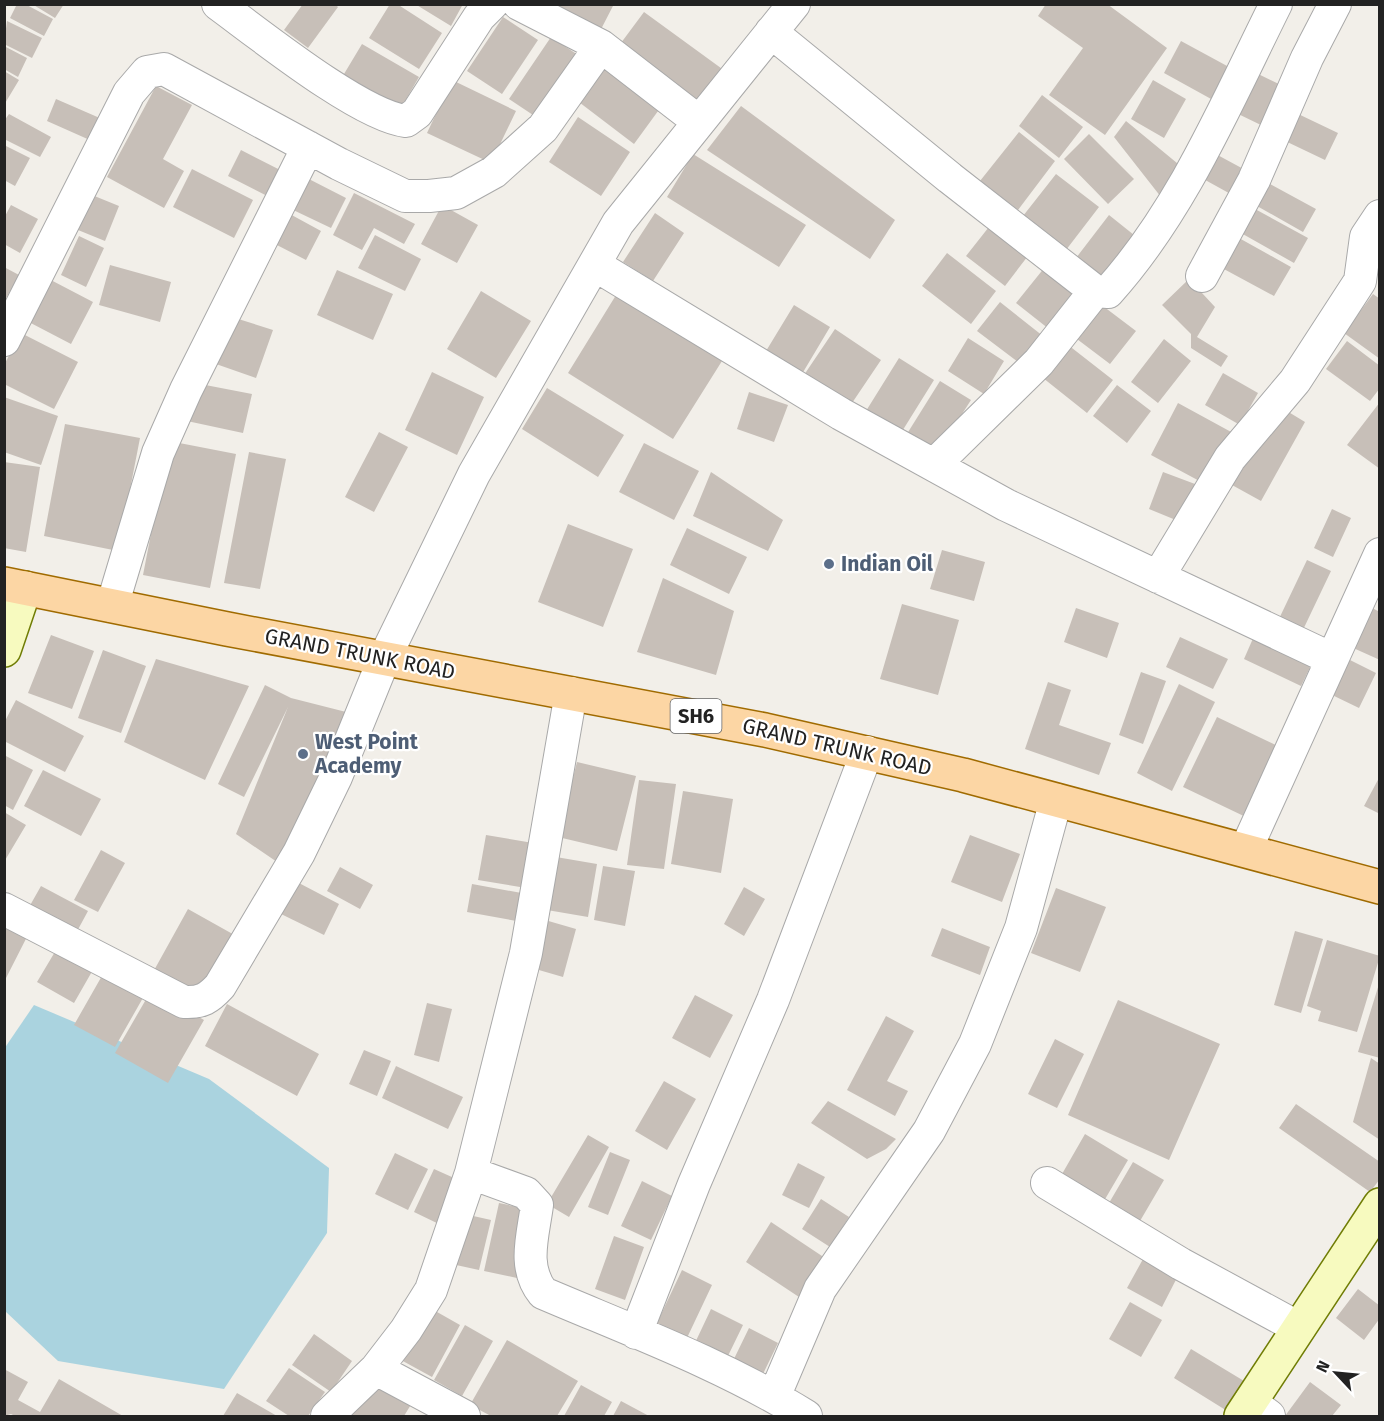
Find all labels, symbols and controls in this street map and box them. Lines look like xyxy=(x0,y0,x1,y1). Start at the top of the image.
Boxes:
place label: Indian Oil xyxy=(841,551,934,577)
marker: Indian Oil xyxy=(822,557,836,571)
street label: GRAND TRUNK ROAD xyxy=(263,623,457,685)
road number: SH6 xyxy=(670,699,722,733)
street label: GRAND TRUNK ROAD xyxy=(740,713,934,781)
place label: West Point Academy xyxy=(314,729,419,779)
marker: West Point Academy xyxy=(296,747,310,761)
north arrow xyxy=(1306,1343,1366,1403)
text: N xyxy=(1312,1358,1334,1376)

